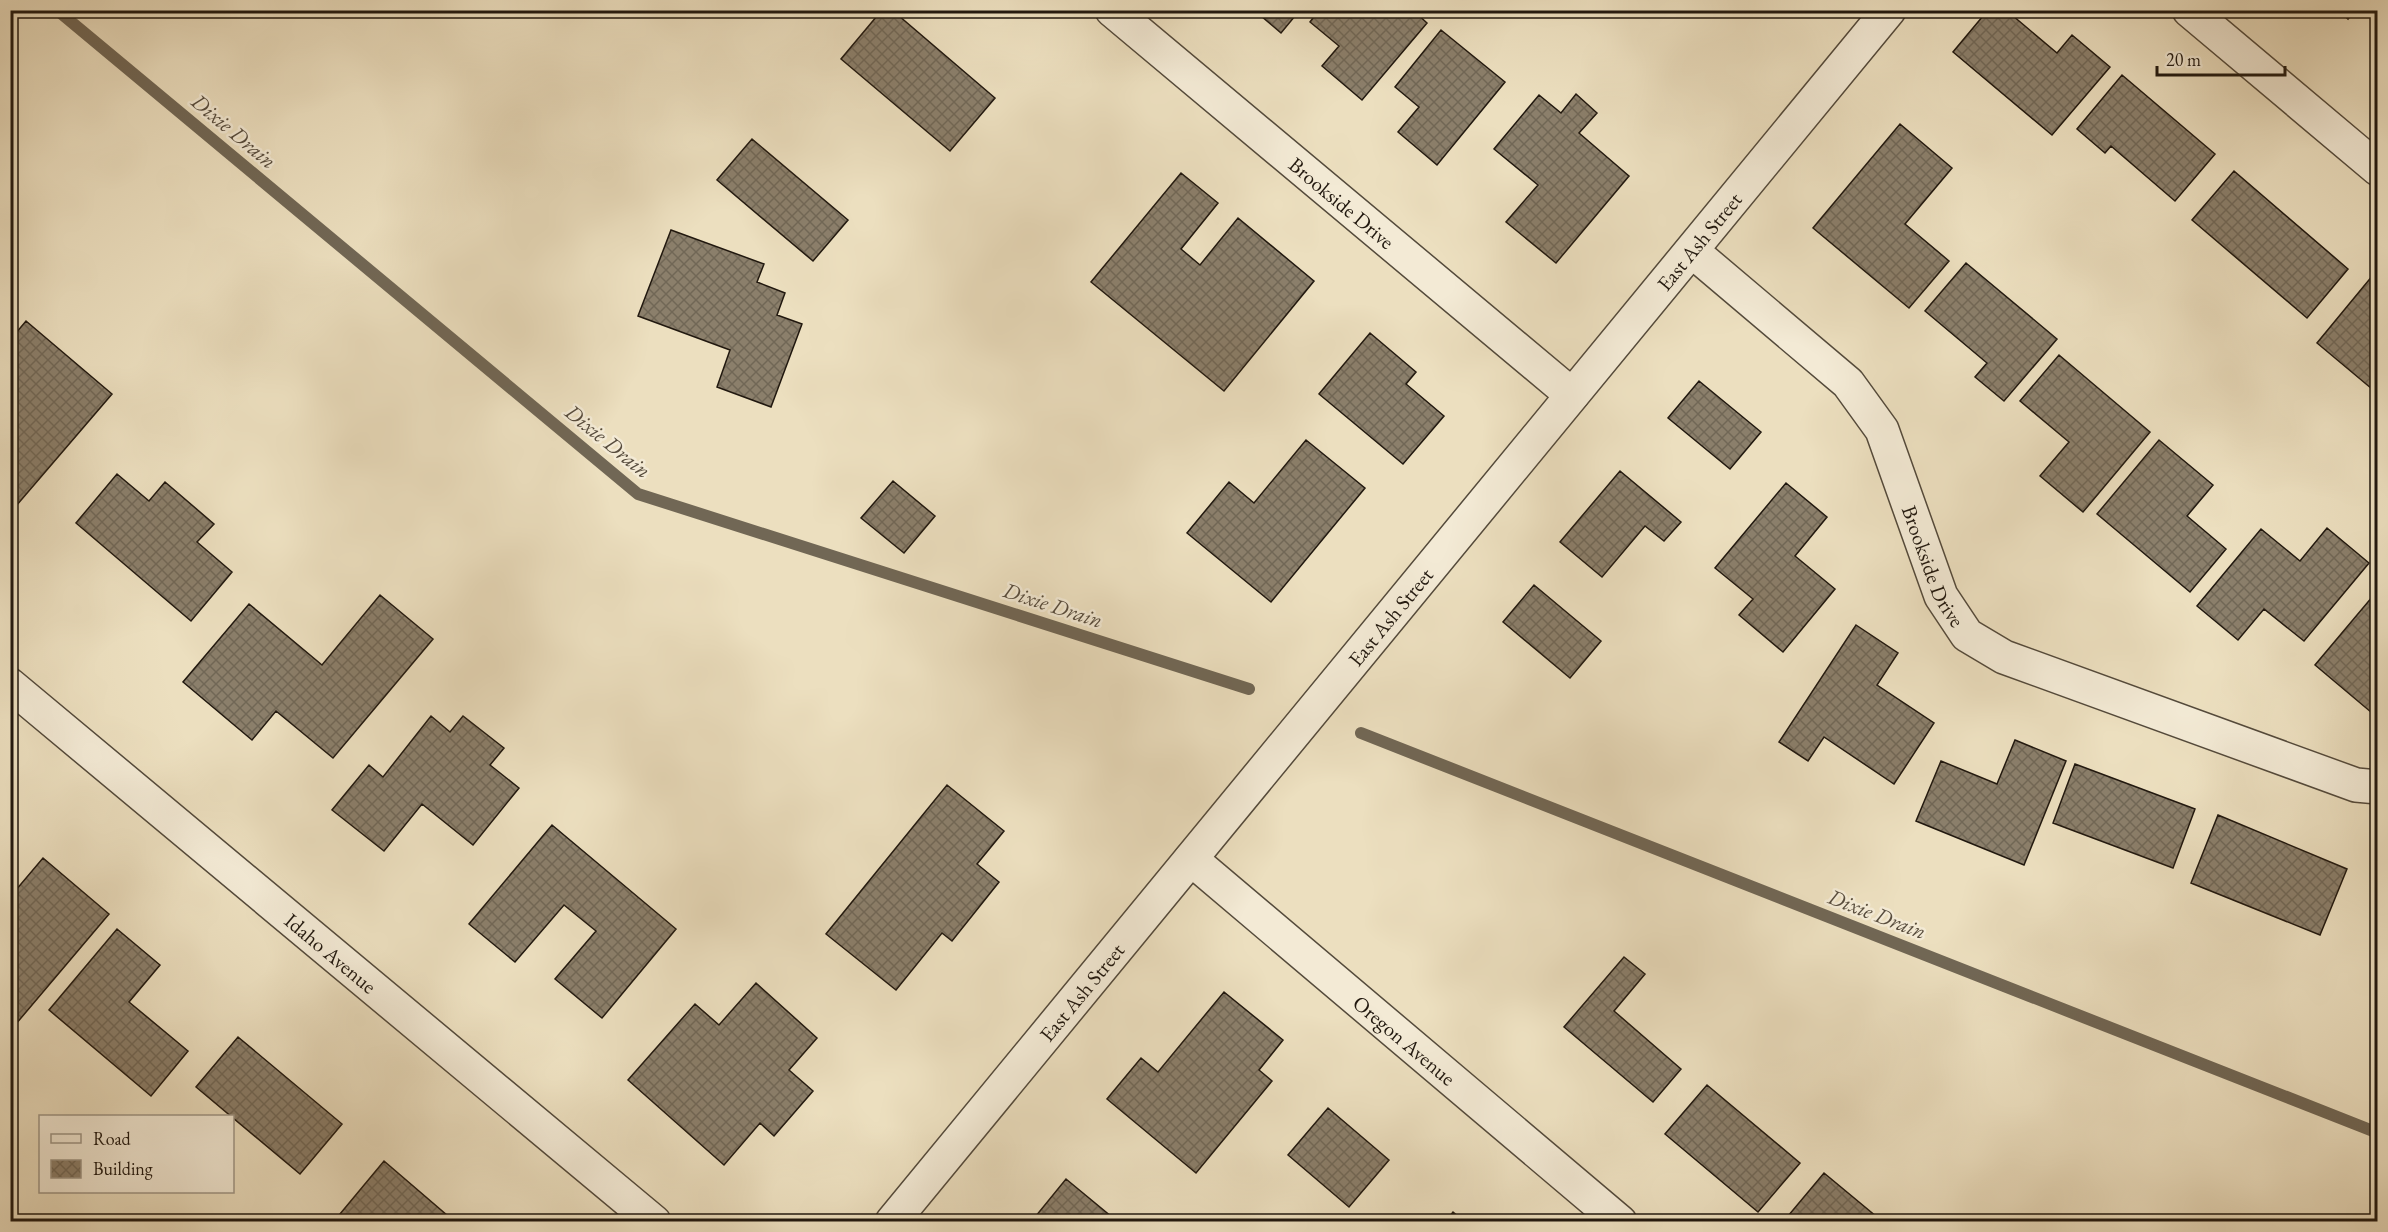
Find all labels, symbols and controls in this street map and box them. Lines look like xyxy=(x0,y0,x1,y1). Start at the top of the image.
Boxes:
scale bar xyxy=(2157,39,2284,77)
text: 20 m xyxy=(2166,48,2201,71)
water label: Dixie Drain xyxy=(185,86,283,175)
street label: Brookside Drive xyxy=(1284,151,1400,254)
street label: East Ash Street xyxy=(1650,186,1748,296)
water label: Dixie Drain xyxy=(558,397,657,485)
street label: Brookside Drive xyxy=(1896,502,1971,632)
street label: East Ash Street xyxy=(1342,561,1439,671)
water label: Dixie Drain xyxy=(999,575,1106,635)
water label: Dixie Drain xyxy=(1823,882,1930,946)
street label: Idaho Avenue xyxy=(279,906,383,999)
street label: East Ash Street xyxy=(1033,937,1130,1047)
street label: Oregon Avenue xyxy=(1348,989,1462,1091)
legend xyxy=(39,1115,234,1193)
text: Road xyxy=(93,1127,132,1150)
text: Building xyxy=(93,1157,153,1180)

